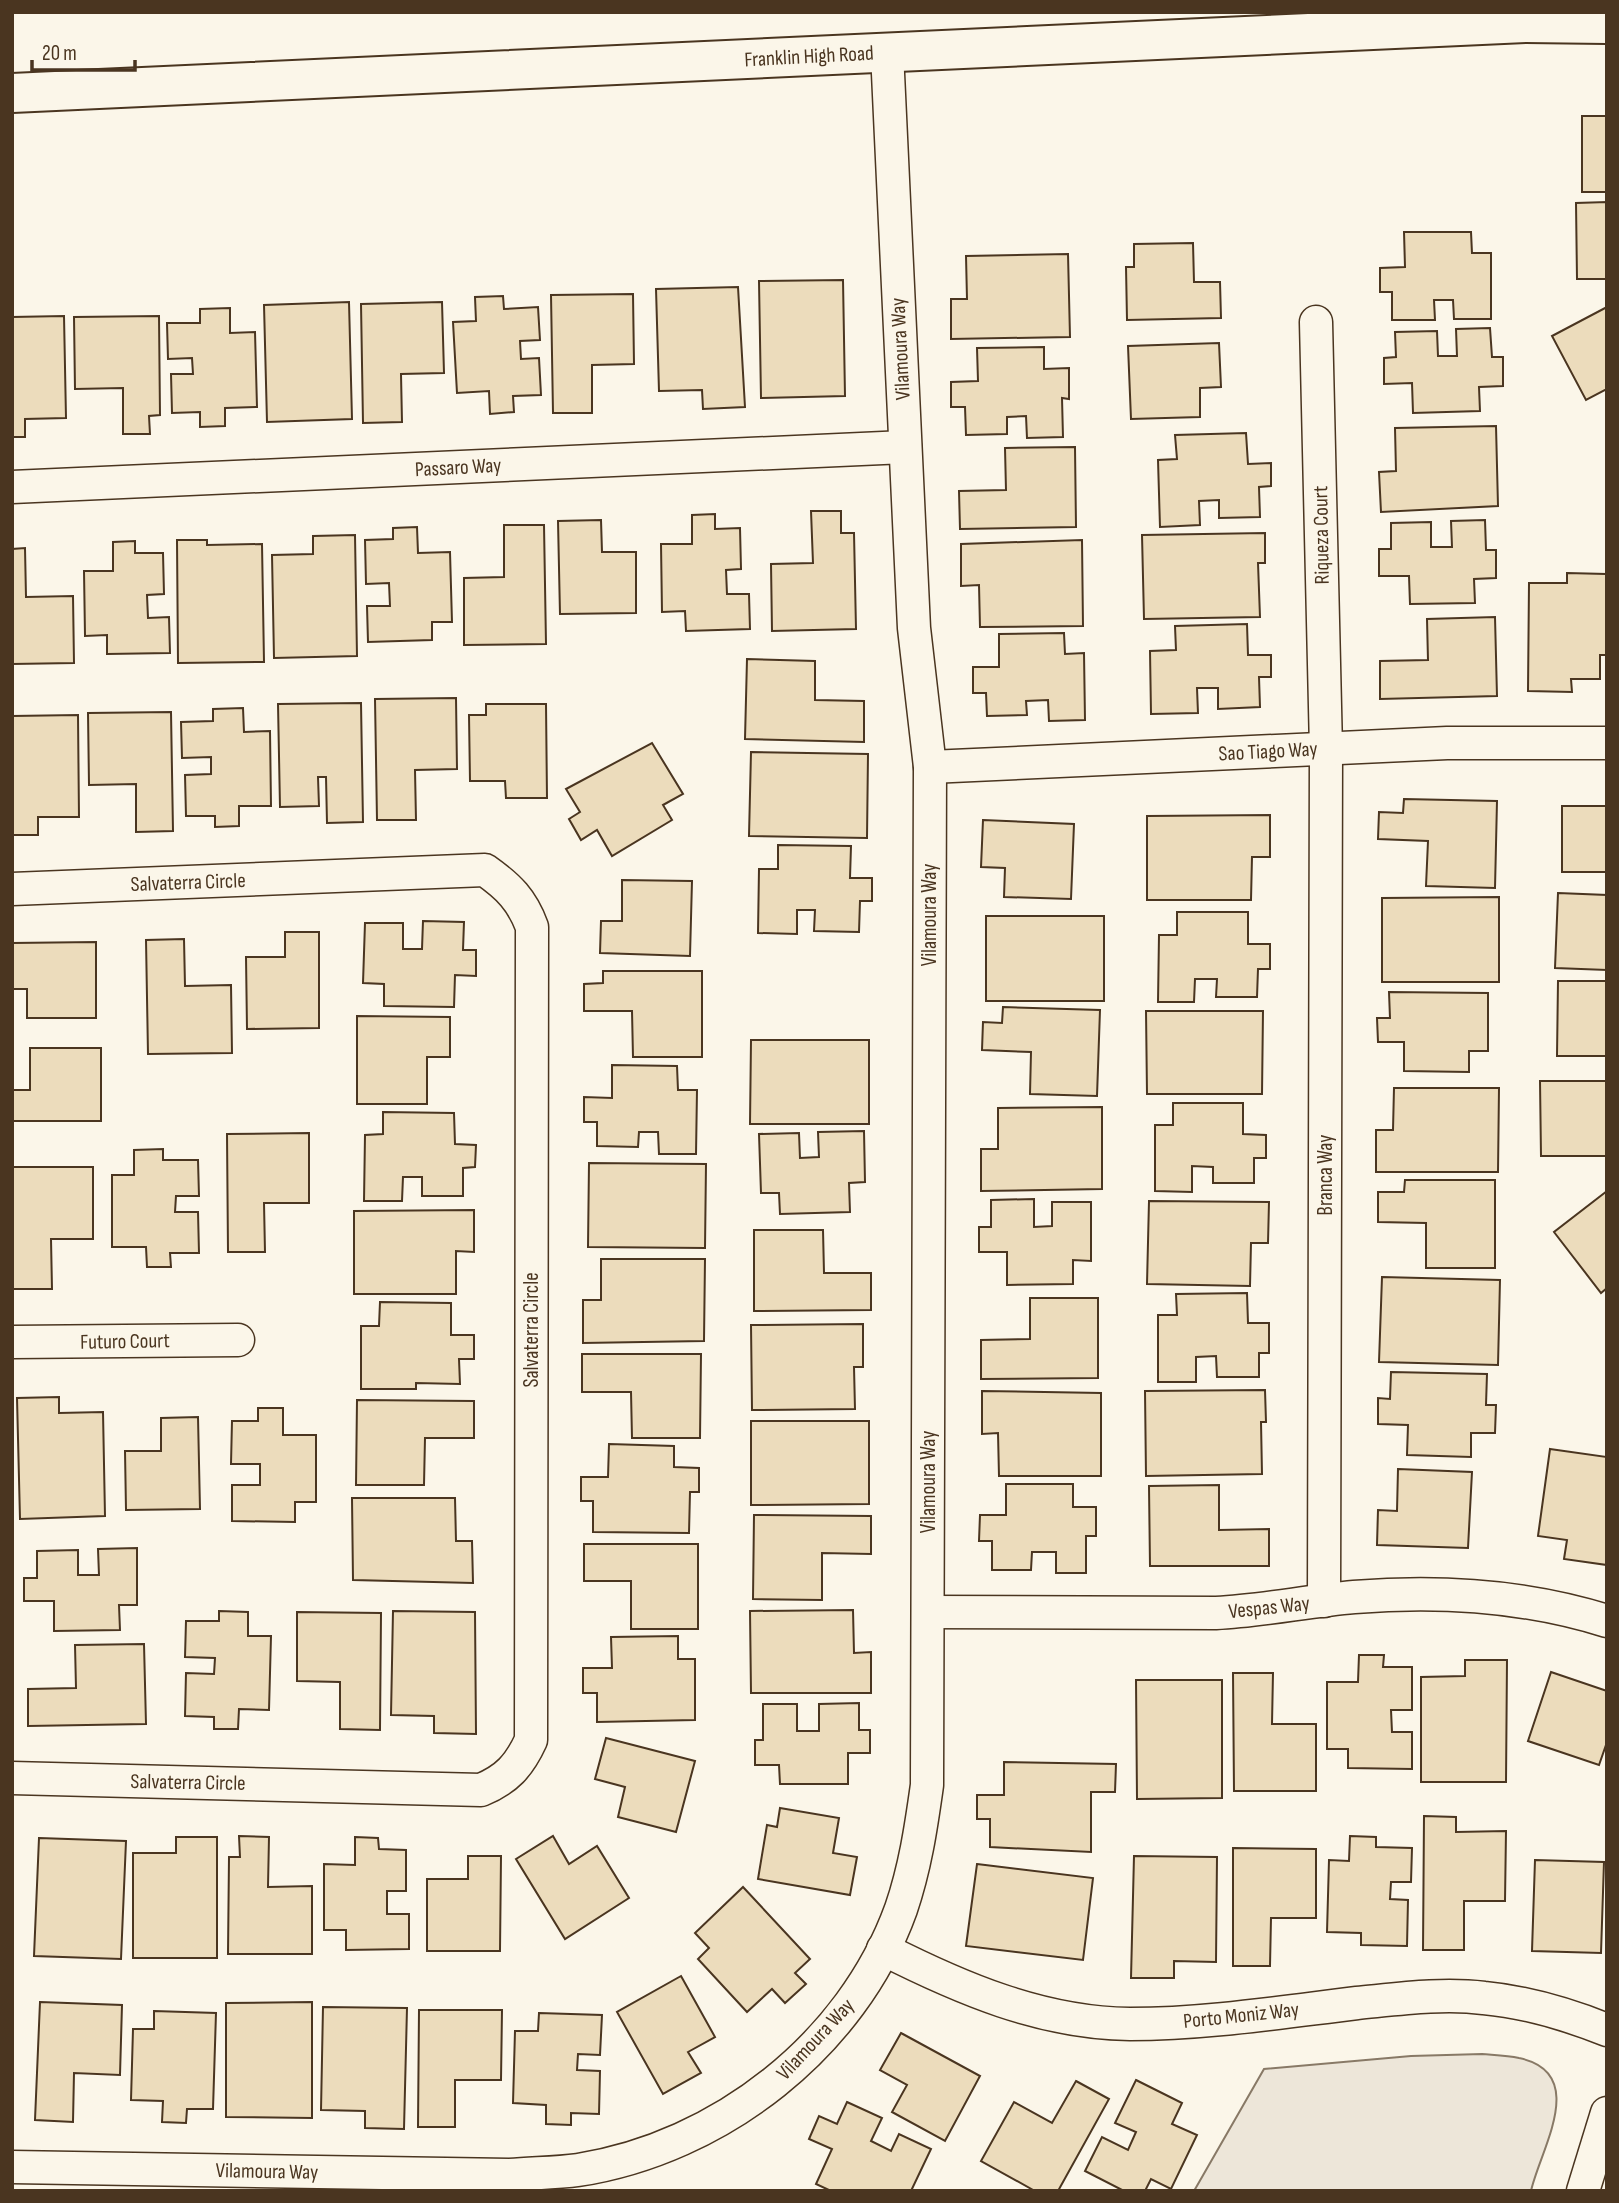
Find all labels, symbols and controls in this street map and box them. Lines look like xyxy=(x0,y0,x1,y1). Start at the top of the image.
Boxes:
scale bar xyxy=(32,28,135,72)
text: 20 m xyxy=(42,41,77,66)
street label: Franklin High Road xyxy=(744,41,874,72)
street label: Vilamoura Way xyxy=(885,297,916,401)
street label: Passaro Way xyxy=(414,453,502,482)
street label: Riqueza Court xyxy=(1308,485,1335,585)
street label: Sao Tiago Way xyxy=(1218,736,1318,767)
street label: Vilamoura Way xyxy=(917,864,942,966)
street label: Salvaterra Circle xyxy=(130,868,246,897)
street label: Branca Way xyxy=(1313,1135,1338,1215)
street label: Salvaterra Circle xyxy=(519,1272,544,1388)
street label: Futuro Court xyxy=(80,1328,170,1355)
street label: Vilamoura Way xyxy=(916,1431,941,1533)
street label: Vespas Way xyxy=(1227,1591,1311,1624)
street label: Salvaterra Circle xyxy=(130,1769,246,1796)
street label: Vilamoura Way xyxy=(771,1993,859,2085)
street label: Porto Moniz Way xyxy=(1182,1997,1300,2034)
street label: Vilamoura Way xyxy=(215,2158,318,2185)

